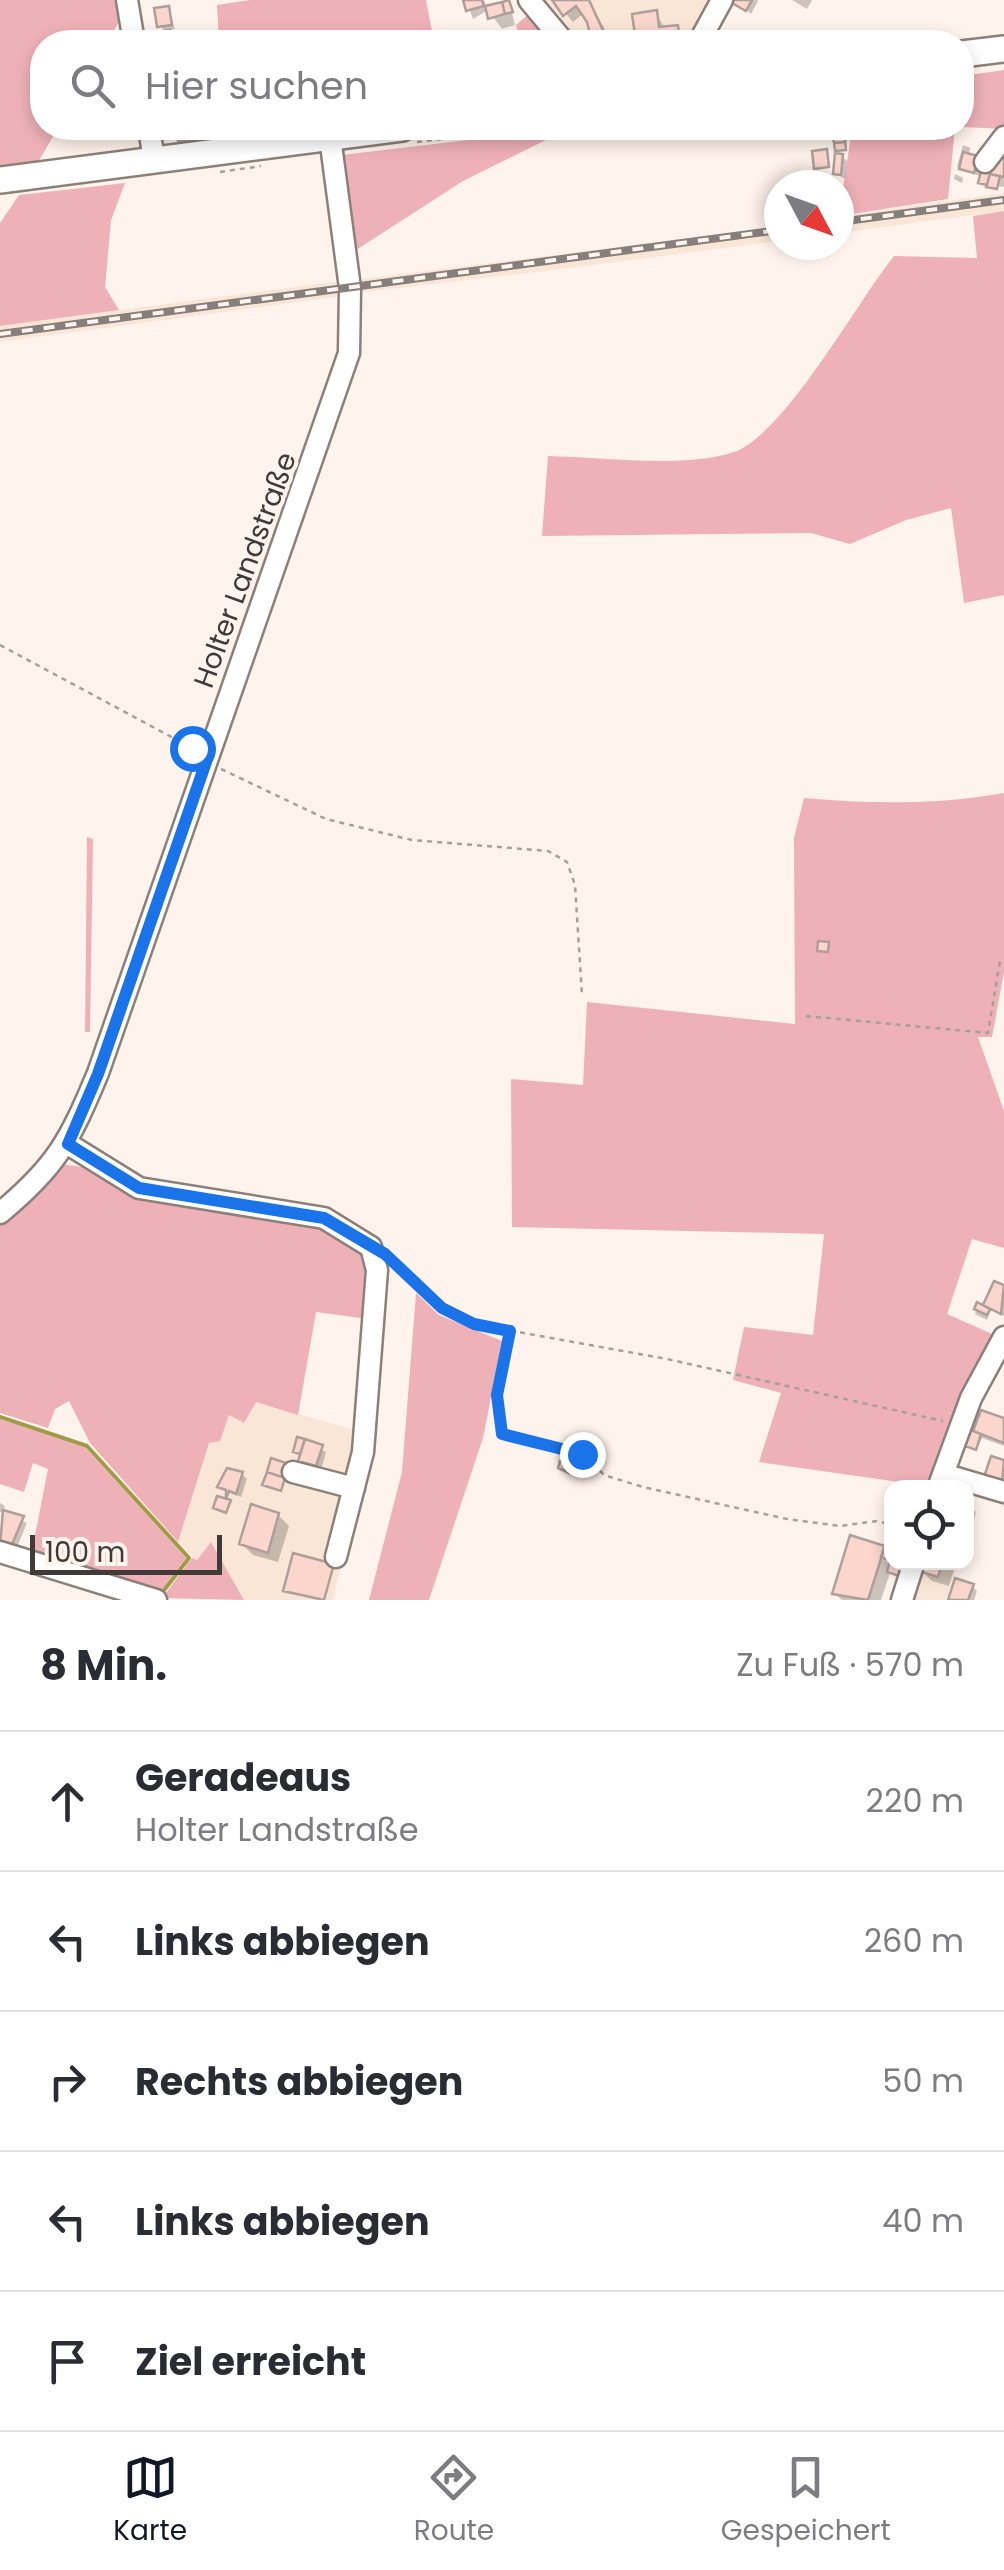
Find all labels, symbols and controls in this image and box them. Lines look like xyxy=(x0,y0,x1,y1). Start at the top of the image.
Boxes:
search box xyxy=(30,30,974,140)
icon: search xyxy=(65,58,120,113)
text: Hier suchen xyxy=(145,59,368,112)
north arrow xyxy=(764,170,854,260)
street label: Holter Landstraße xyxy=(184,447,306,693)
route start xyxy=(170,726,216,772)
route end xyxy=(560,1432,606,1478)
map controls xyxy=(884,1480,974,1570)
button: locate xyxy=(884,1480,974,1570)
scale bar xyxy=(30,1530,222,1574)
text: 100 m xyxy=(45,1533,125,1572)
text: 8 Min. xyxy=(40,1636,167,1695)
text: Zu Fuß · 570 m xyxy=(736,1642,964,1687)
text: Geradeaus xyxy=(135,1751,351,1804)
icon: ahead xyxy=(40,1774,95,1829)
text: 220 m xyxy=(866,1778,964,1823)
text: Holter Landstraße xyxy=(135,1807,419,1852)
icon: left xyxy=(40,1914,95,1969)
text: Links abbiegen xyxy=(135,1915,430,1968)
text: 260 m xyxy=(864,1918,964,1963)
icon: right xyxy=(40,2054,95,2109)
text: Rechts abbiegen xyxy=(135,2055,463,2108)
text: 50 m xyxy=(882,2058,964,2103)
icon: left xyxy=(40,2194,95,2249)
text: Links abbiegen xyxy=(135,2195,430,2248)
text: 40 m xyxy=(882,2198,964,2243)
icon: arrive xyxy=(40,2334,95,2389)
text: Ziel erreicht xyxy=(135,2335,366,2388)
tab: Karte xyxy=(113,2450,187,2552)
tab: Route xyxy=(414,2450,494,2552)
tab: Gespeichert xyxy=(721,2450,891,2552)

